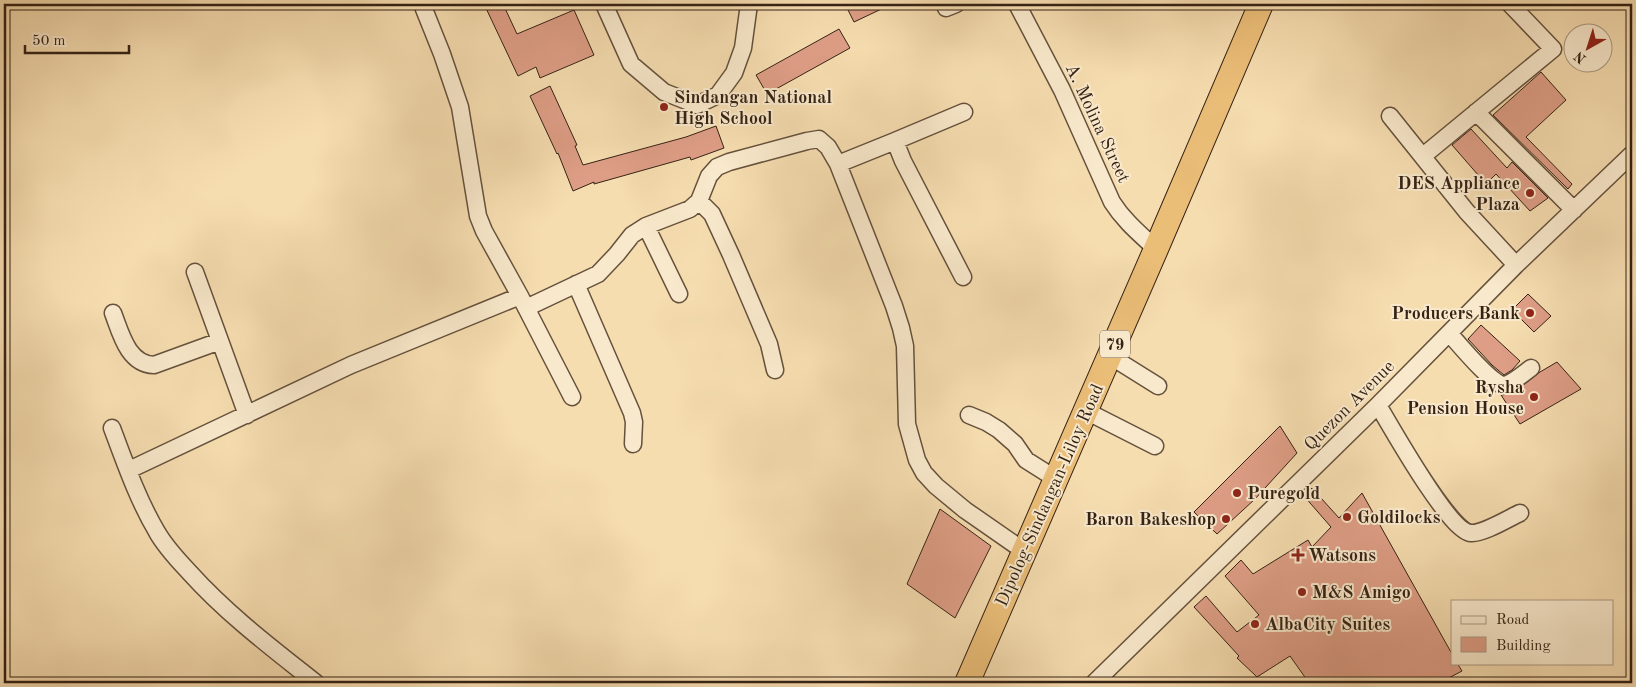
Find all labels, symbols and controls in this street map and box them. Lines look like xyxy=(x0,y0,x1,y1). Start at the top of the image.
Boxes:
scale bar xyxy=(25,22,129,54)
north arrow xyxy=(1564,22,1614,72)
text: 50 m xyxy=(32,34,66,49)
text: N xyxy=(1572,48,1589,66)
street label: A. Molina Street xyxy=(1062,61,1132,186)
place label: Sindangan National High School xyxy=(674,89,832,128)
marker: Sindangan National High School xyxy=(658,101,670,113)
place label: DES Appliance Plaza xyxy=(1397,175,1520,214)
marker: DES Appliance Plaza xyxy=(1524,187,1536,199)
place label: Producers Bank xyxy=(1391,305,1520,323)
marker: Producers Bank xyxy=(1524,307,1536,319)
road number: 79 xyxy=(1100,330,1130,358)
street label: Quezon Avenue xyxy=(1301,357,1398,454)
place label: Rysha Pension House xyxy=(1407,379,1524,418)
street label: Dipolog-Sindangan-Liloy Road xyxy=(993,381,1107,609)
marker: Rysha Pension House xyxy=(1528,391,1540,403)
place label: Puregold xyxy=(1247,485,1320,503)
marker: Puregold xyxy=(1231,487,1243,499)
place label: Goldilocks xyxy=(1357,509,1441,527)
place label: Baron Bakeshop xyxy=(1085,511,1216,529)
marker: Goldilocks xyxy=(1341,511,1353,523)
marker: Baron Bakeshop xyxy=(1220,513,1232,525)
place label: Watsons xyxy=(1308,547,1376,565)
marker: Watsons xyxy=(1292,549,1304,561)
place label: M&S Amigo xyxy=(1312,584,1411,602)
marker: M&S Amigo xyxy=(1296,586,1308,598)
legend xyxy=(1451,600,1614,664)
text: Road xyxy=(1496,613,1530,628)
place label: AlbaCity Suites xyxy=(1265,616,1390,634)
marker: AlbaCity Suites xyxy=(1249,618,1261,630)
text: Building xyxy=(1496,639,1551,654)

